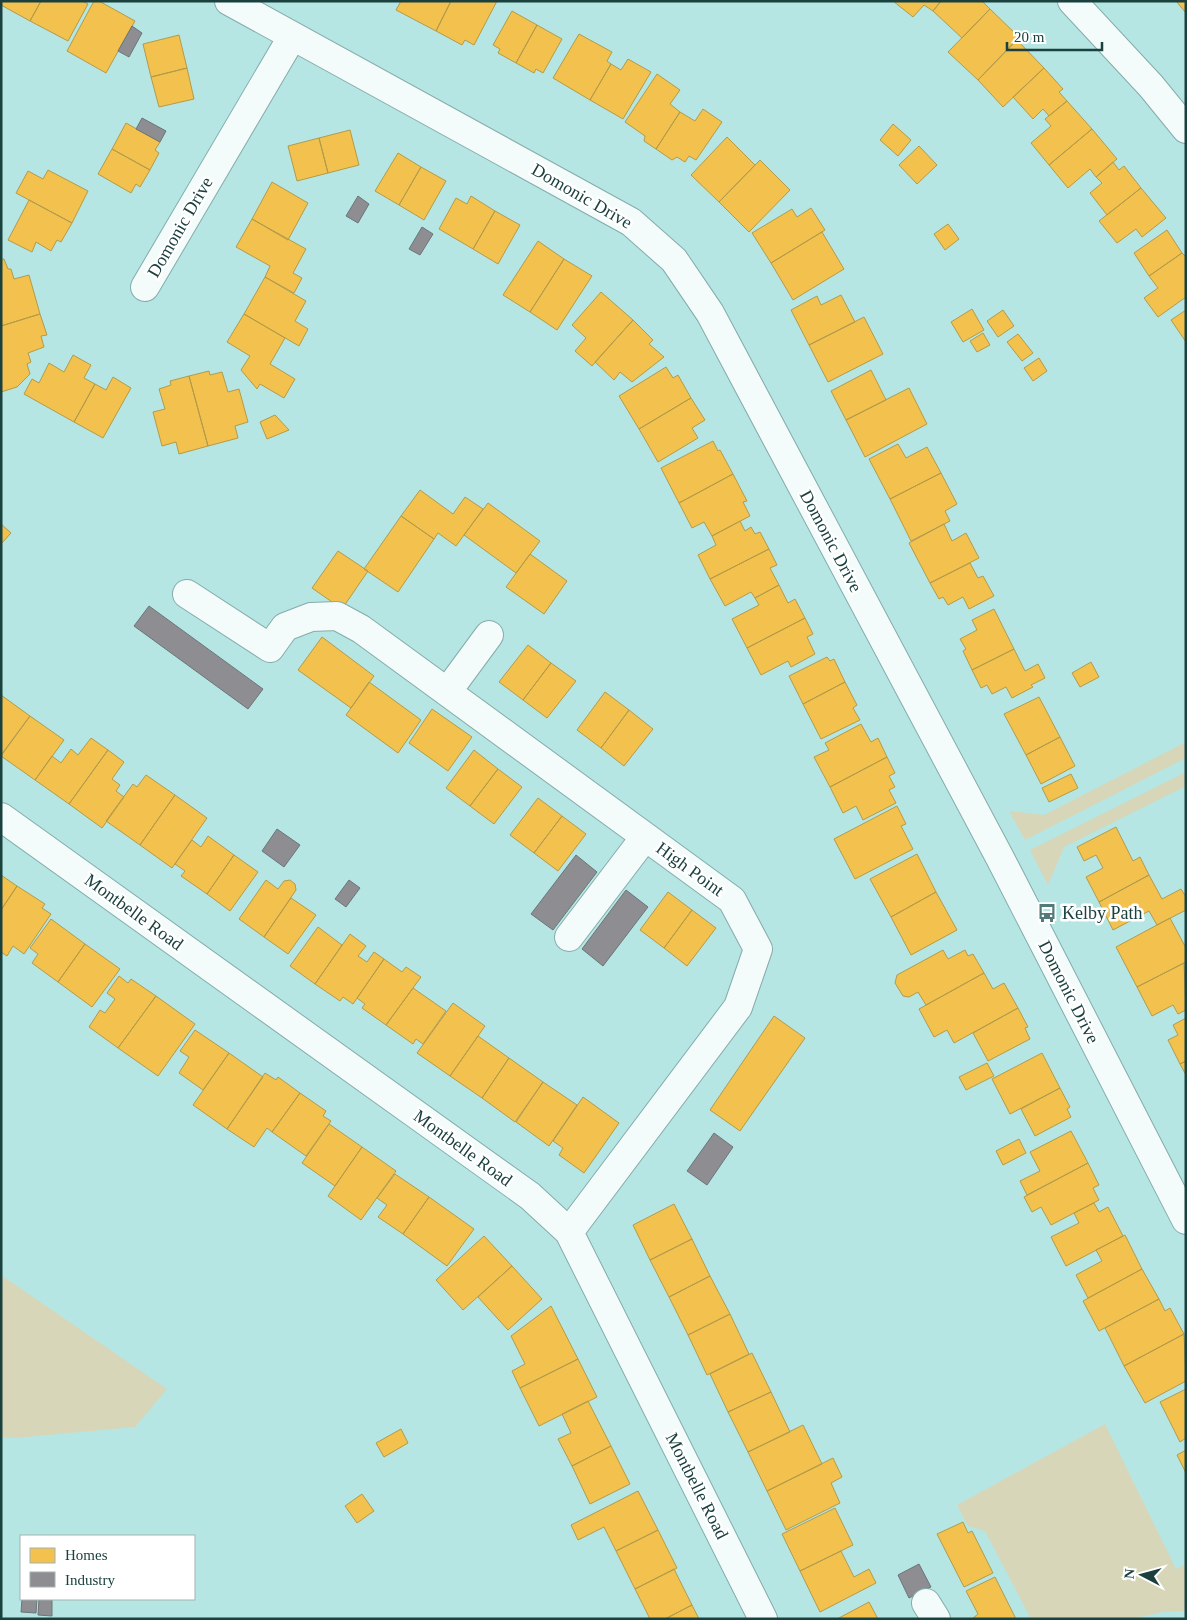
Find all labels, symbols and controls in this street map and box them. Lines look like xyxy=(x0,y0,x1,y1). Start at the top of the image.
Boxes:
scale bar xyxy=(1007,20,1102,52)
text: 20 m xyxy=(1014,29,1045,45)
street label: Domonic Drive xyxy=(528,159,636,233)
street label: Domonic Drive xyxy=(143,173,217,281)
street label: Domonic Drive xyxy=(796,487,866,595)
street label: High Point xyxy=(652,838,728,900)
street label: Montbelle Road xyxy=(81,870,187,954)
bus stop icon: Kelby Path xyxy=(1036,902,1058,924)
place label: Kelby Path xyxy=(1062,903,1143,923)
street label: Domonic Drive xyxy=(1035,937,1103,1047)
street label: Montbelle Road xyxy=(410,1106,516,1190)
street label: Montbelle Road xyxy=(662,1430,732,1542)
legend xyxy=(20,1535,195,1600)
text: Homes xyxy=(65,1547,108,1563)
north arrow xyxy=(1117,1550,1167,1600)
text: N xyxy=(1122,1568,1138,1580)
text: Industry xyxy=(65,1572,115,1588)

